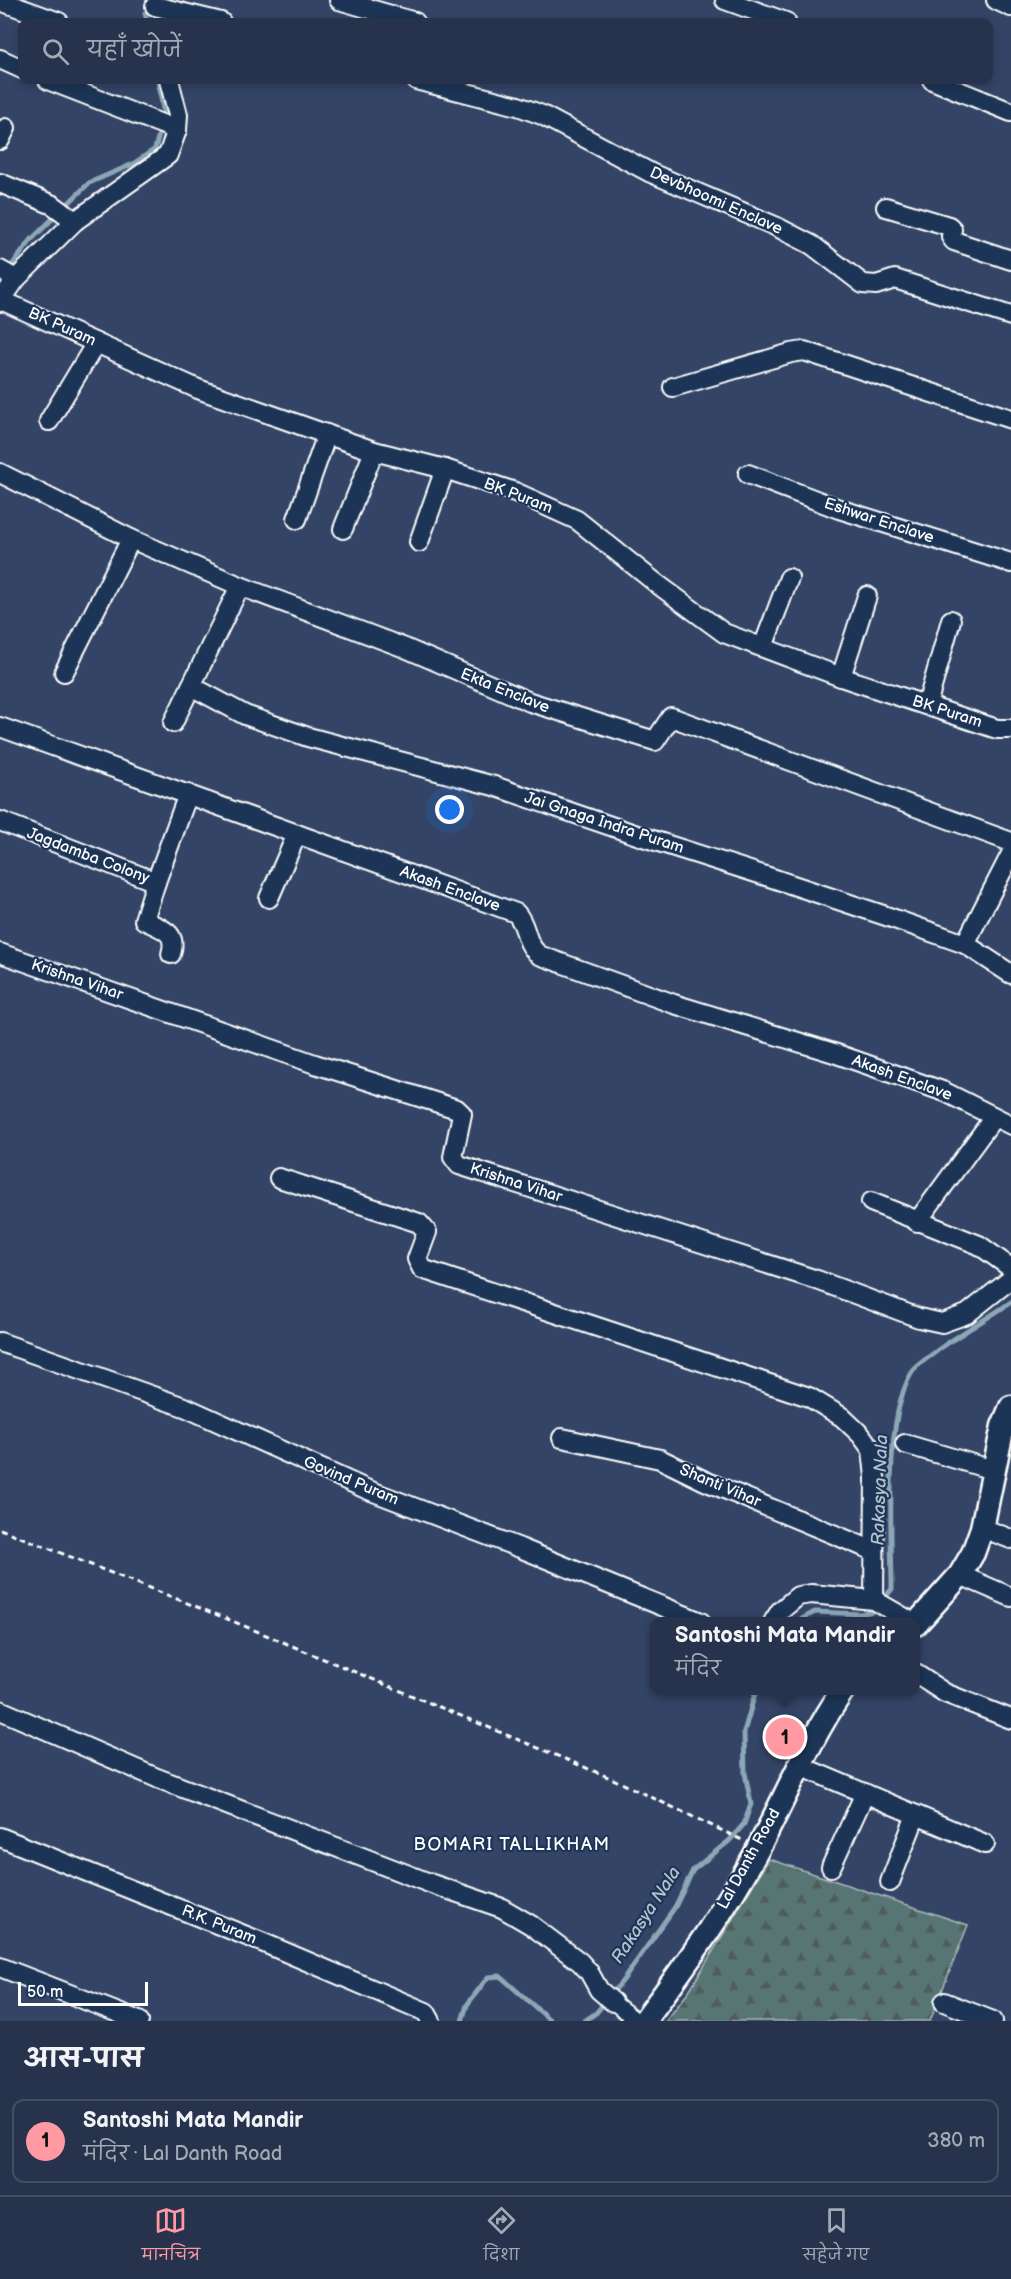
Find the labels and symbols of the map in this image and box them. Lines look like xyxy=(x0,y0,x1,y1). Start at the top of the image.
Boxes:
street label: Devbhoomi Enclave xyxy=(647,163,786,239)
street label: BK Puram xyxy=(25,304,99,350)
street label: BK Puram xyxy=(481,474,555,518)
street label: Eshwar Enclave xyxy=(822,494,937,548)
street label: Ekta Enclave xyxy=(458,665,553,718)
street label: BK Puram xyxy=(910,692,984,732)
street label: Jai Gnaga Indra Puram xyxy=(522,788,686,858)
your location xyxy=(435,795,464,824)
street label: Jagdamba Colony xyxy=(24,824,153,888)
street label: Akash Enclave xyxy=(397,862,503,916)
street label: Krishna Vihar xyxy=(29,955,126,1005)
street label: Akash Enclave xyxy=(849,1051,955,1105)
street label: Krishna Vihar xyxy=(467,1159,565,1207)
water label: Rakasya Nala xyxy=(868,1434,892,1546)
street label: Govind Puram xyxy=(301,1452,401,1510)
street label: Shanti Vihar xyxy=(677,1460,764,1512)
pin: 1 xyxy=(766,1714,804,1760)
street label: Lal Danth Road xyxy=(714,1805,784,1913)
district label: BOMARI TALLIKHAM xyxy=(414,1834,610,1855)
water label: Rakasya Nala xyxy=(607,1863,685,1967)
street label: R.K. Puram xyxy=(179,1901,259,1949)
scale bar xyxy=(18,1979,148,2006)

